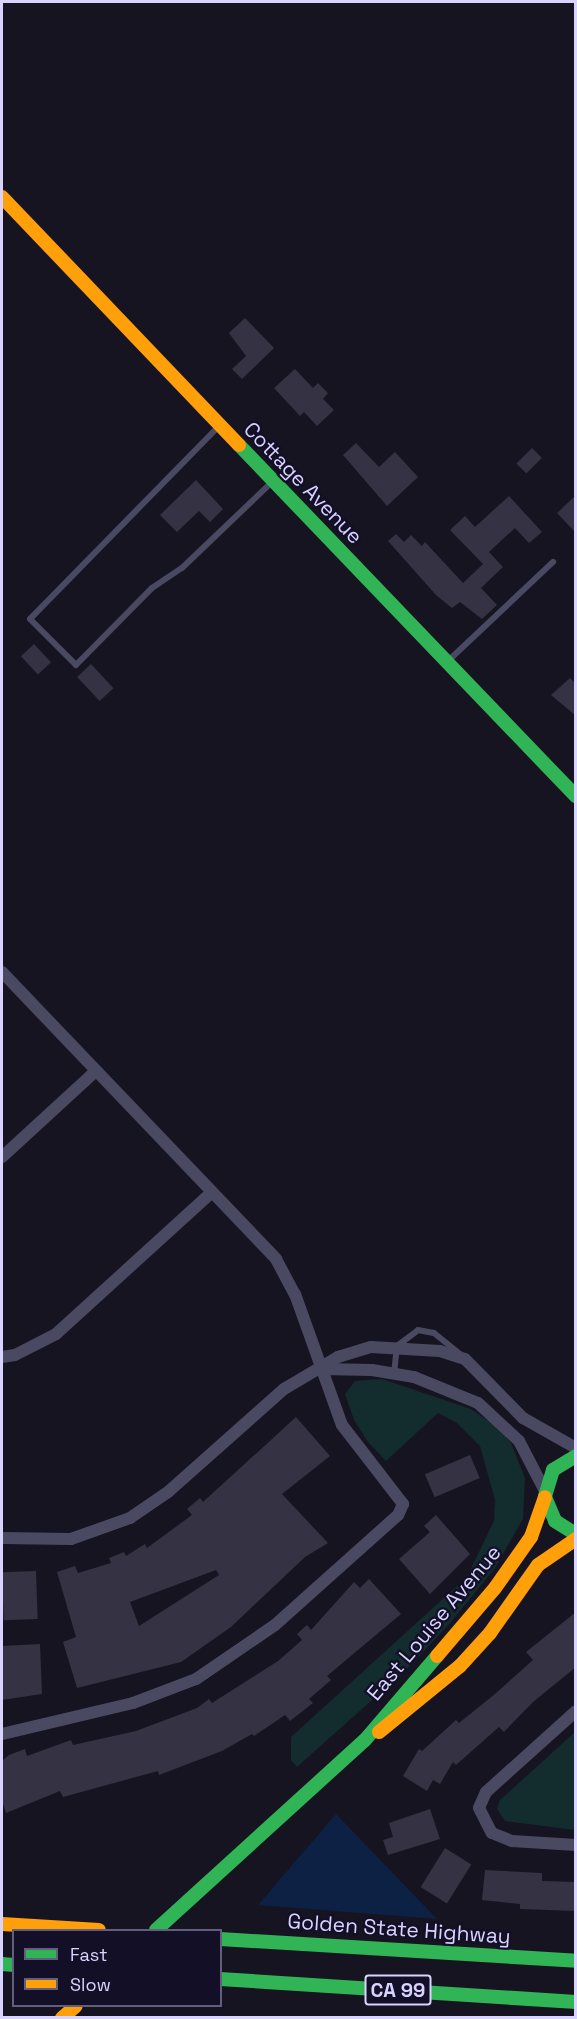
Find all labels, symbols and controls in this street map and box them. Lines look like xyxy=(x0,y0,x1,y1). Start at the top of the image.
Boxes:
street label: Cottage Avenue xyxy=(238,417,368,549)
street label: East Louise Avenue xyxy=(362,1540,506,1706)
street label: Golden State Highway xyxy=(287,1909,511,1949)
legend xyxy=(12,1929,222,2007)
text: Fast xyxy=(70,1943,107,1966)
text: Slow xyxy=(70,1973,111,1996)
road number: CA 99 xyxy=(364,1973,432,2007)

